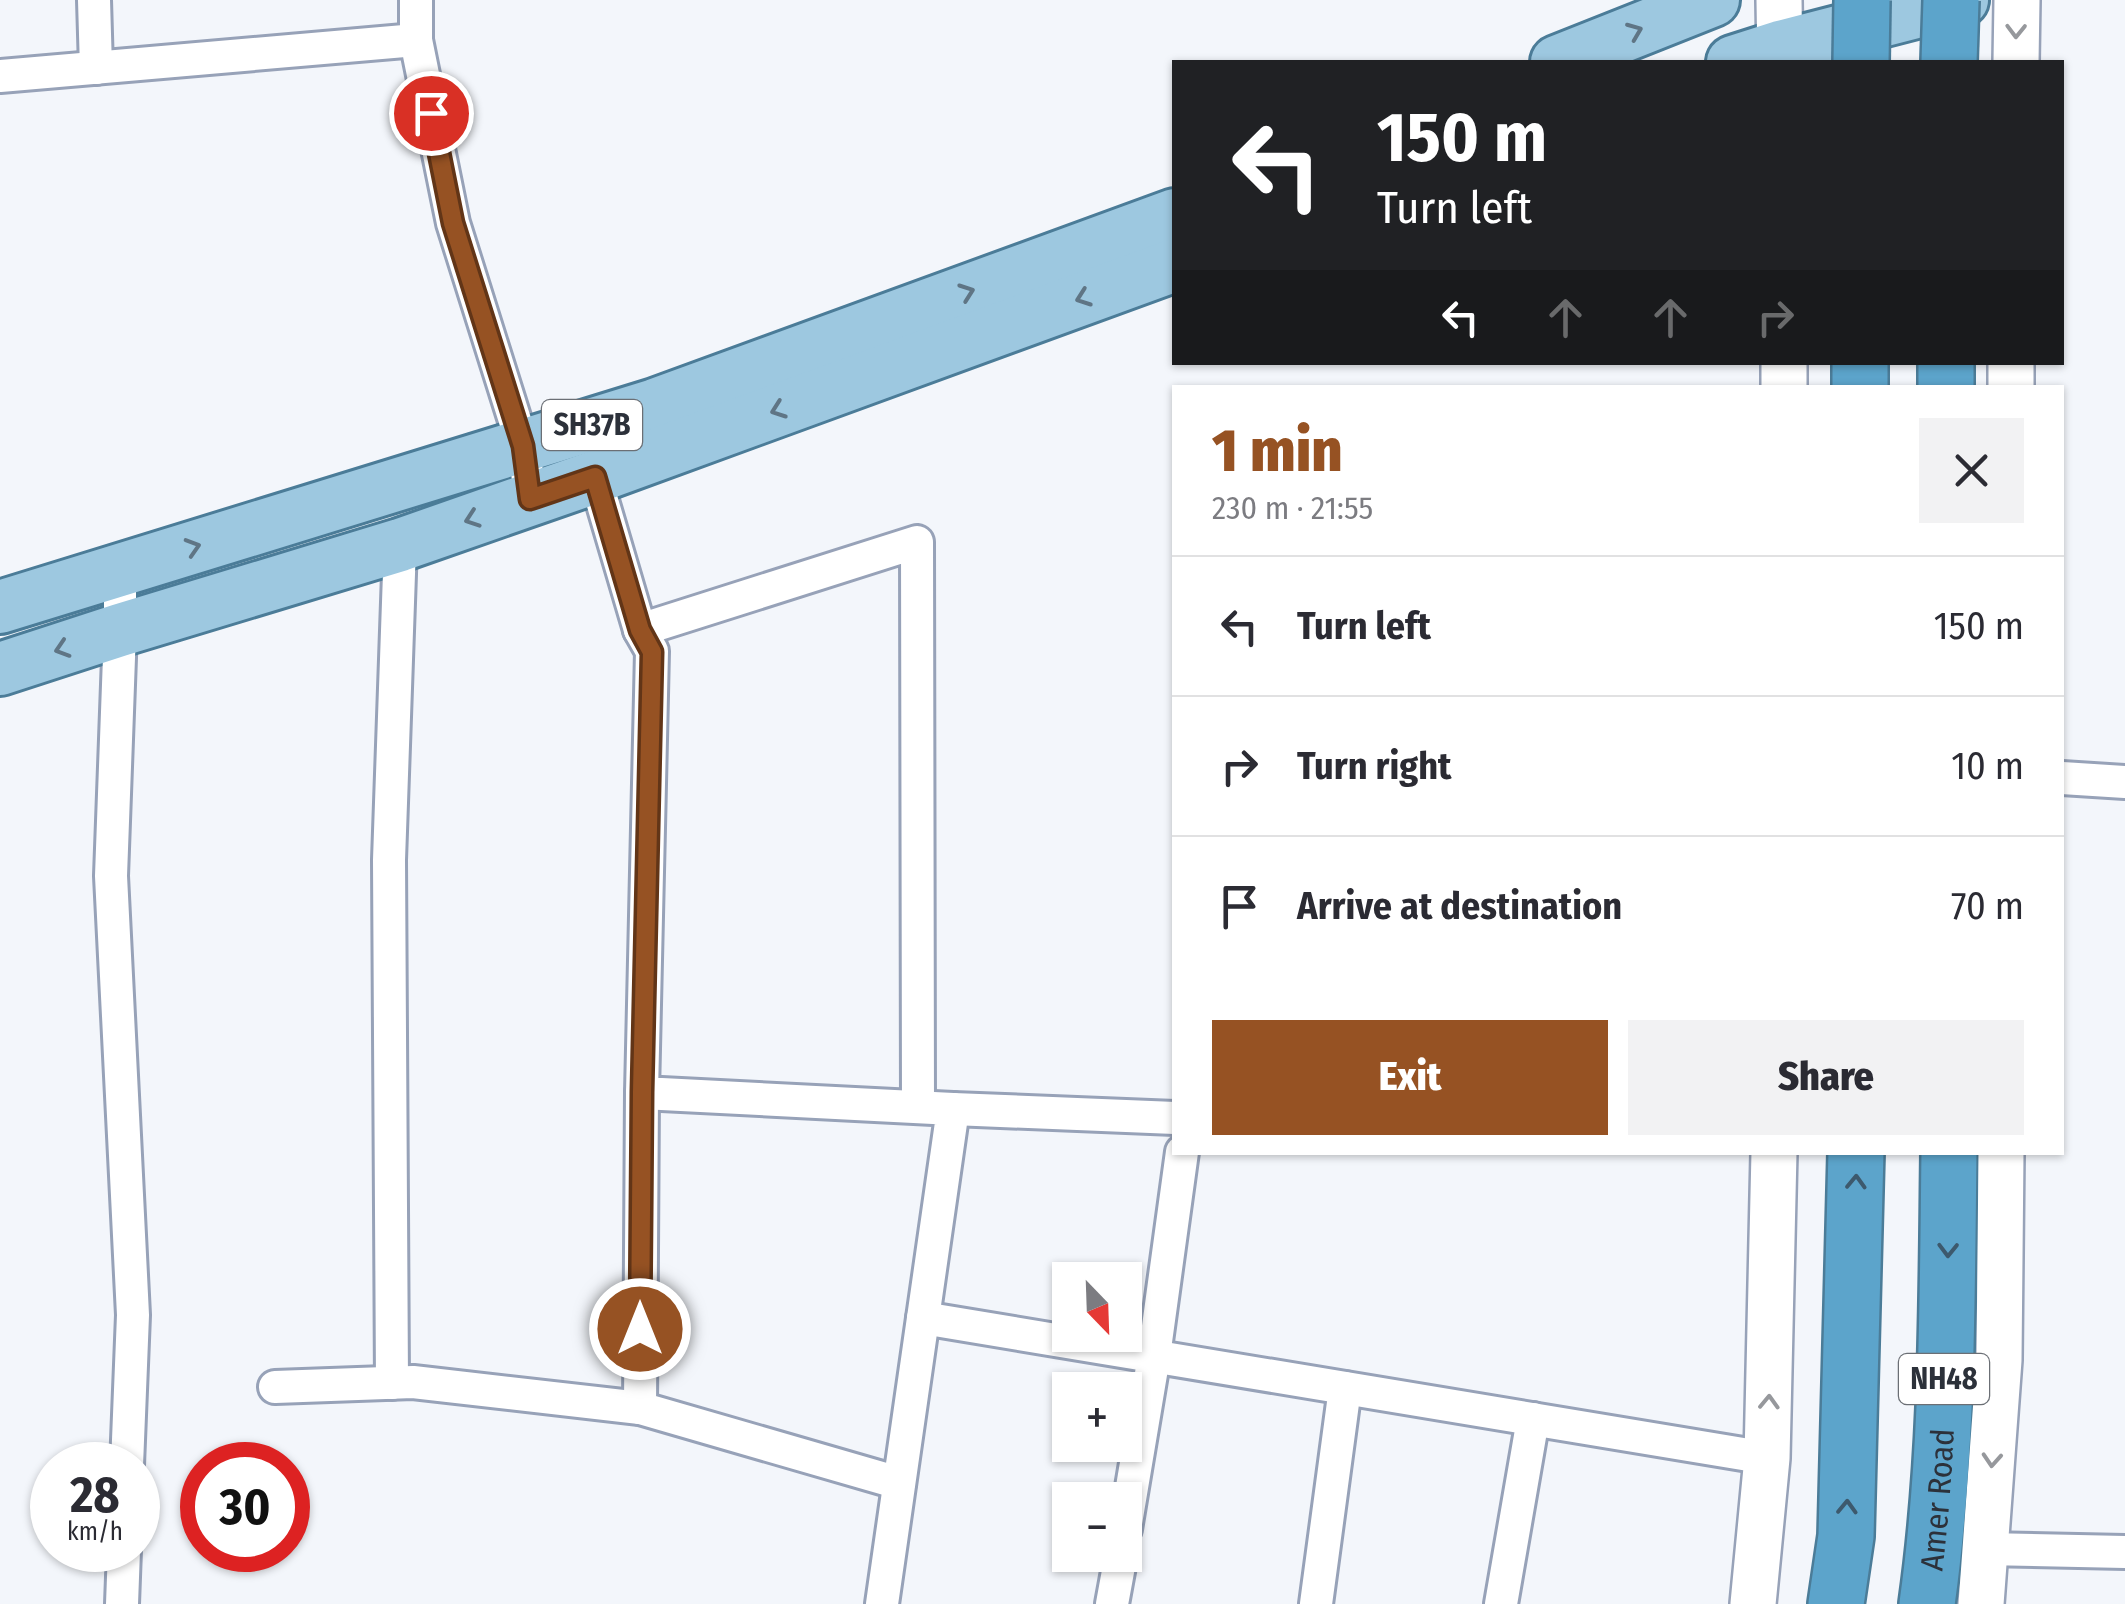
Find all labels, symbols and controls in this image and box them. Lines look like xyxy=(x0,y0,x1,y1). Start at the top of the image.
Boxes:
one-way arrow xyxy=(1625,23,1642,43)
one-way arrow xyxy=(2006,24,2027,40)
pin xyxy=(389,71,474,156)
icon: arrive xyxy=(404,86,459,141)
text: 150 m xyxy=(1377,96,1547,180)
icon: left xyxy=(1212,100,1342,230)
text: Turn left xyxy=(1377,181,1532,235)
one-way arrow xyxy=(958,283,975,304)
one-way arrow xyxy=(1076,286,1093,307)
icon: left xyxy=(1433,290,1488,345)
icon: ahead xyxy=(1538,290,1593,345)
icon: ahead xyxy=(1643,290,1698,345)
icon: right xyxy=(1748,290,1803,345)
one-way arrow xyxy=(771,398,788,419)
road number: SH37B xyxy=(542,400,642,450)
text: 1 min xyxy=(1212,415,1343,487)
button: close xyxy=(1919,418,2024,523)
text: 230 m · 21:55 xyxy=(1212,489,1373,527)
one-way arrow xyxy=(465,508,482,528)
one-way arrow xyxy=(184,538,201,559)
icon: left xyxy=(1212,599,1267,654)
text: Turn left xyxy=(1297,603,1431,649)
text: 150 m xyxy=(1934,603,2024,649)
one-way arrow xyxy=(55,637,72,657)
icon: right xyxy=(1212,739,1267,794)
text: Turn right xyxy=(1297,743,1451,789)
text: 10 m xyxy=(1951,743,2024,789)
icon: arrive xyxy=(1212,879,1267,934)
text: Arrive at destination xyxy=(1297,883,1622,929)
text: 70 m xyxy=(1951,883,2024,929)
button: Exit xyxy=(1212,1020,1608,1135)
button: Share xyxy=(1628,1020,2024,1135)
one-way arrow xyxy=(1845,1174,1866,1190)
one-way arrow xyxy=(1937,1242,1958,1258)
north arrow xyxy=(1052,1262,1142,1352)
map controls xyxy=(1052,1262,1142,1572)
position arrow xyxy=(588,1277,692,1381)
road number: NH48 xyxy=(1899,1354,1989,1404)
button: + xyxy=(1052,1372,1142,1462)
one-way arrow xyxy=(1758,1394,1779,1410)
street label: Amer Road xyxy=(1913,1428,1962,1573)
speed limit sign: 30 xyxy=(180,1442,310,1572)
one-way arrow xyxy=(1982,1452,2003,1468)
text: 28 xyxy=(70,1465,120,1525)
button: − xyxy=(1052,1482,1142,1572)
one-way arrow xyxy=(1836,1499,1857,1515)
text: km/h xyxy=(67,1517,123,1547)

